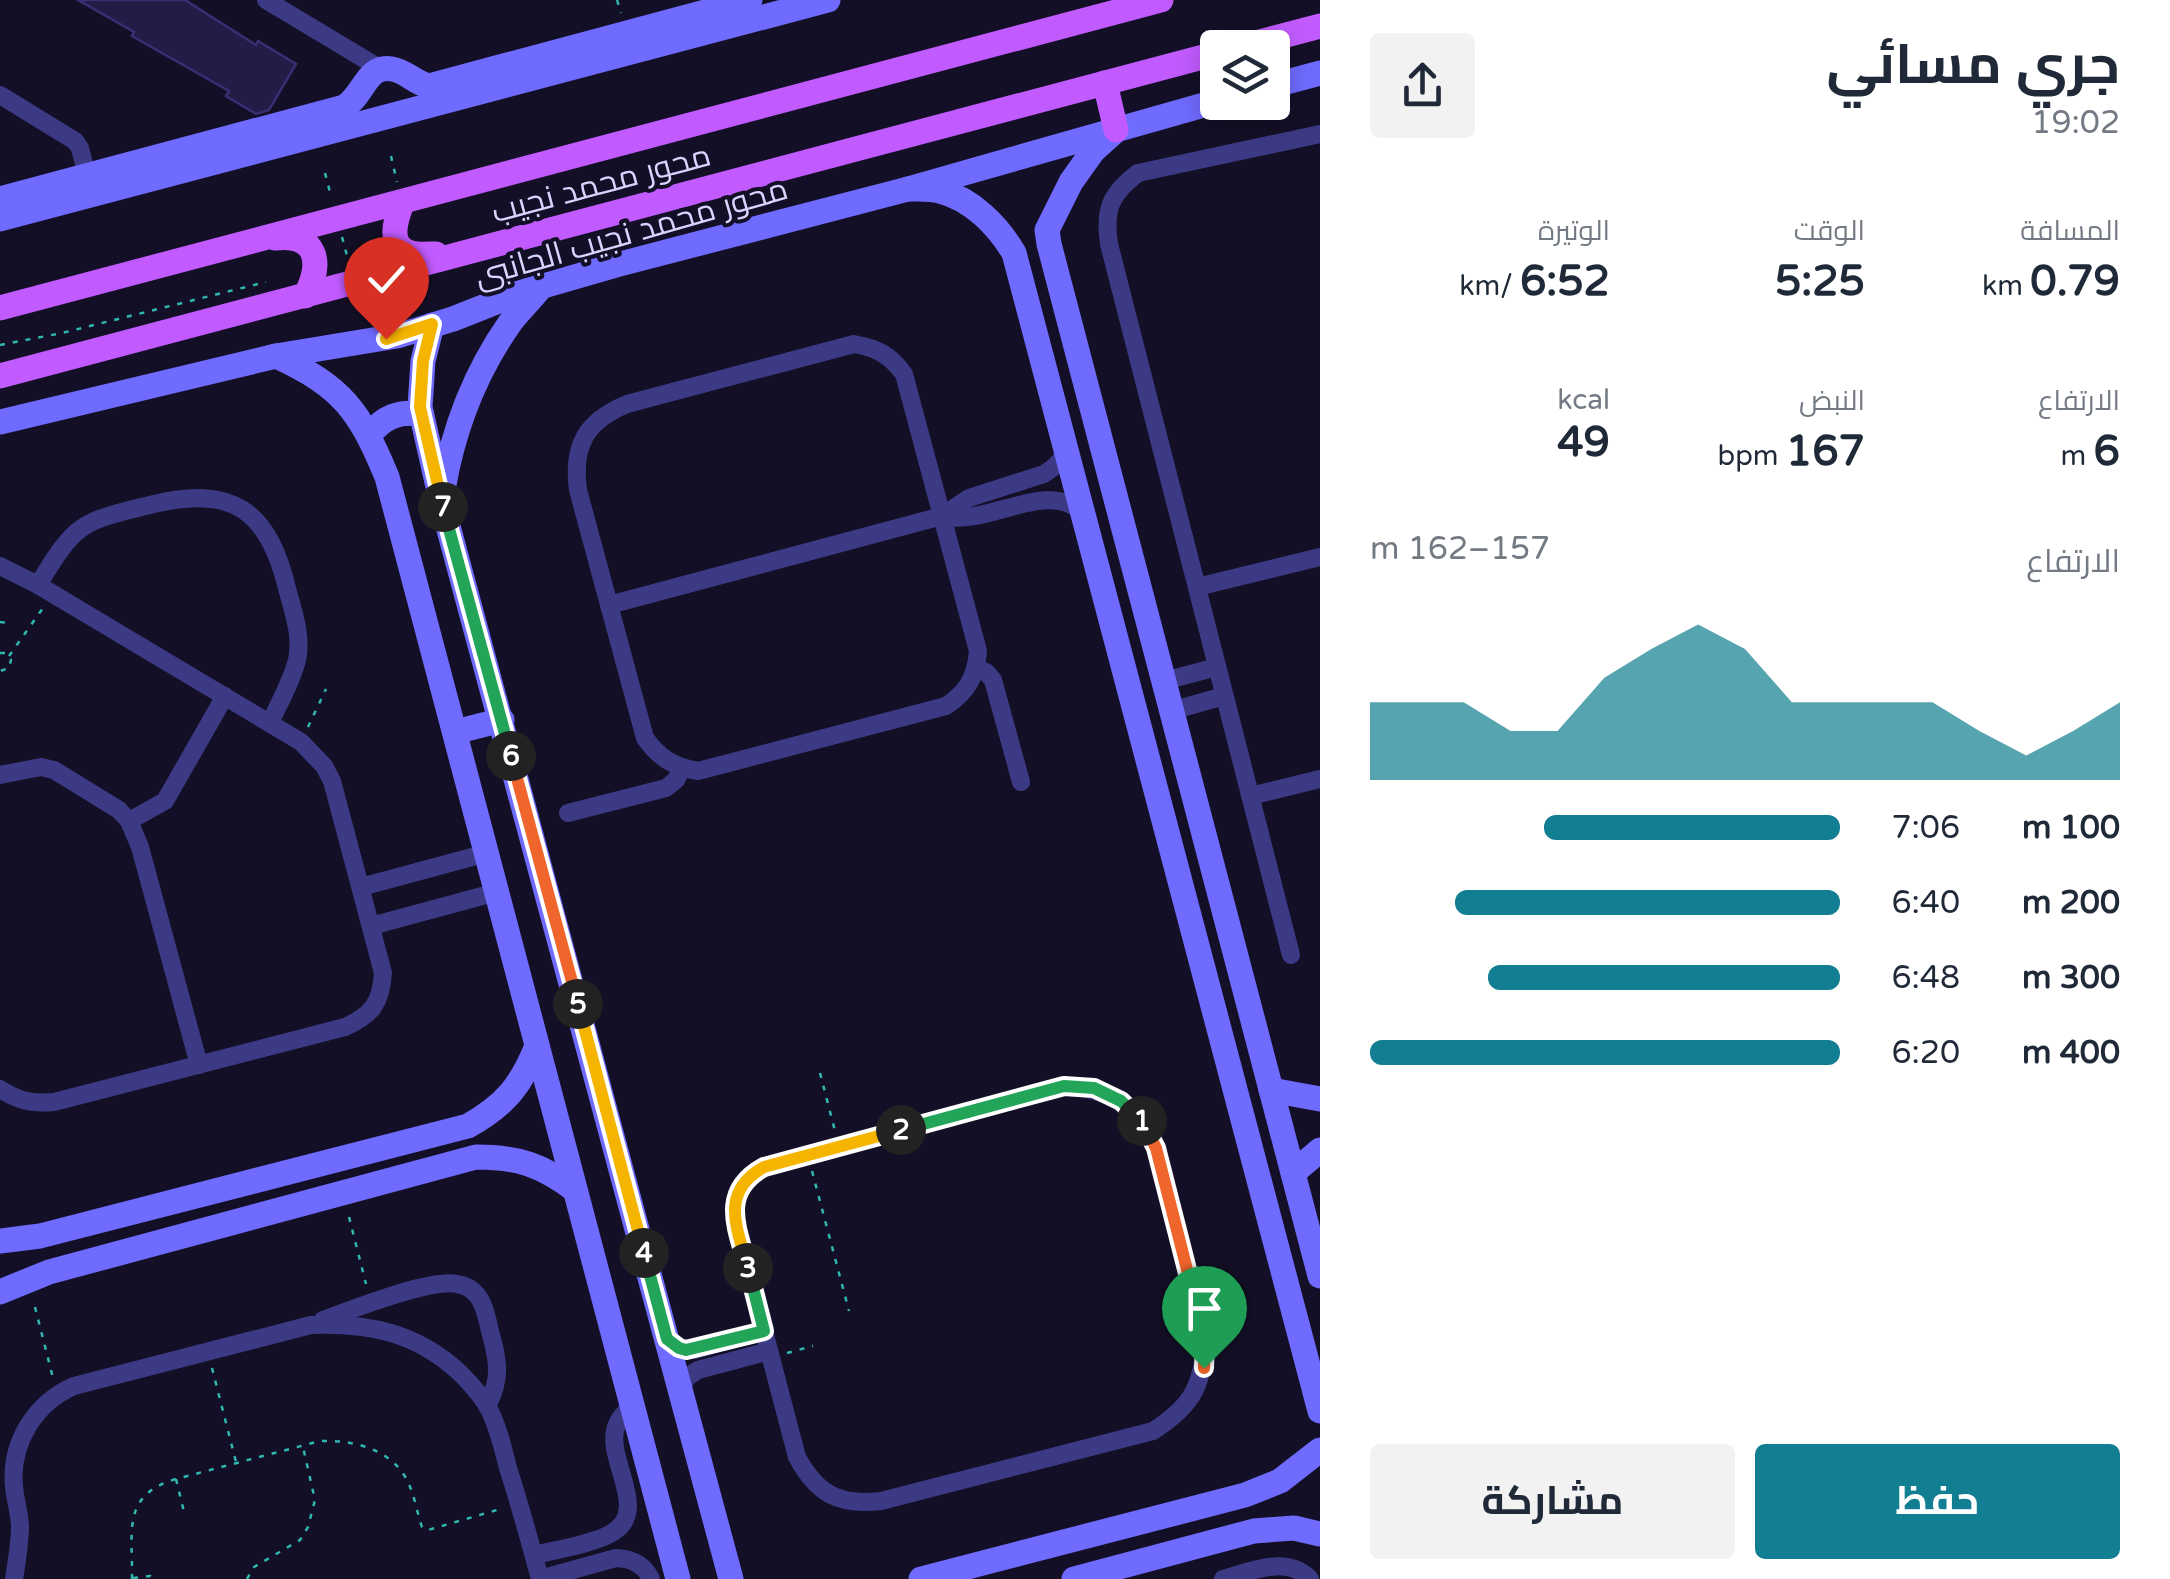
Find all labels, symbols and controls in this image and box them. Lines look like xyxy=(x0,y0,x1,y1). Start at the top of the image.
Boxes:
map controls xyxy=(1200,30,1290,120)
button: layers xyxy=(1200,30,1290,120)
button: share xyxy=(1370,33,1475,138)
text: جري مسائي xyxy=(1826,33,2120,99)
text: 19:02 xyxy=(2031,104,2120,142)
street label: محور محمد نجيب xyxy=(488,136,715,231)
street label: محور محمد نجيب الجانبى xyxy=(470,170,792,296)
text: الوتيرة xyxy=(1538,214,1610,248)
text: الوقت xyxy=(1794,214,1865,248)
text: المسافة xyxy=(2020,214,2120,248)
pin xyxy=(344,237,429,340)
icon: check xyxy=(359,252,414,307)
text: 6:52 xyxy=(1520,256,1610,307)
text: 5:25 xyxy=(1775,256,1865,307)
text: 0.79 xyxy=(2030,256,2120,307)
text: /km xyxy=(1459,269,1520,303)
text: km xyxy=(1982,269,2030,303)
text: kcal xyxy=(1557,383,1610,417)
text: النبض xyxy=(1799,384,1865,418)
text: الارتفاع xyxy=(2038,384,2120,418)
text: 49 xyxy=(1557,417,1610,468)
text: 167 xyxy=(1786,426,1865,477)
text: 6 xyxy=(2094,426,2120,477)
text: bpm xyxy=(1718,439,1786,473)
text: m xyxy=(2061,439,2094,473)
pin: 7 xyxy=(418,482,468,532)
text: 7 xyxy=(434,490,452,524)
text: 157–162 m xyxy=(1370,530,1550,568)
text: الارتفاع xyxy=(2026,543,2120,581)
pin: 6 xyxy=(486,731,536,781)
text: 6 xyxy=(502,739,520,773)
text: 7:06 xyxy=(1891,809,1960,847)
text: 100 m xyxy=(2022,809,2120,847)
text: 6:40 xyxy=(1891,884,1960,922)
text: 200 m xyxy=(2022,884,2120,922)
text: 6:48 xyxy=(1891,959,1960,997)
text: 300 m xyxy=(2022,959,2120,997)
pin: 5 xyxy=(553,979,603,1029)
text: 5 xyxy=(569,987,587,1021)
text: 6:20 xyxy=(1891,1034,1960,1072)
text: 400 m xyxy=(2022,1034,2120,1072)
pin: 1 xyxy=(1117,1096,1167,1146)
text: 1 xyxy=(1133,1104,1151,1138)
pin: 2 xyxy=(876,1105,926,1155)
text: 2 xyxy=(892,1113,910,1147)
pin: 4 xyxy=(619,1228,669,1278)
text: 4 xyxy=(635,1236,653,1270)
pin: 3 xyxy=(723,1243,773,1293)
text: 3 xyxy=(739,1251,757,1285)
pin xyxy=(1162,1266,1247,1369)
icon: arrive xyxy=(1177,1281,1232,1336)
button: مشاركة xyxy=(1370,1444,1735,1559)
button: حفظ xyxy=(1755,1444,2120,1559)

